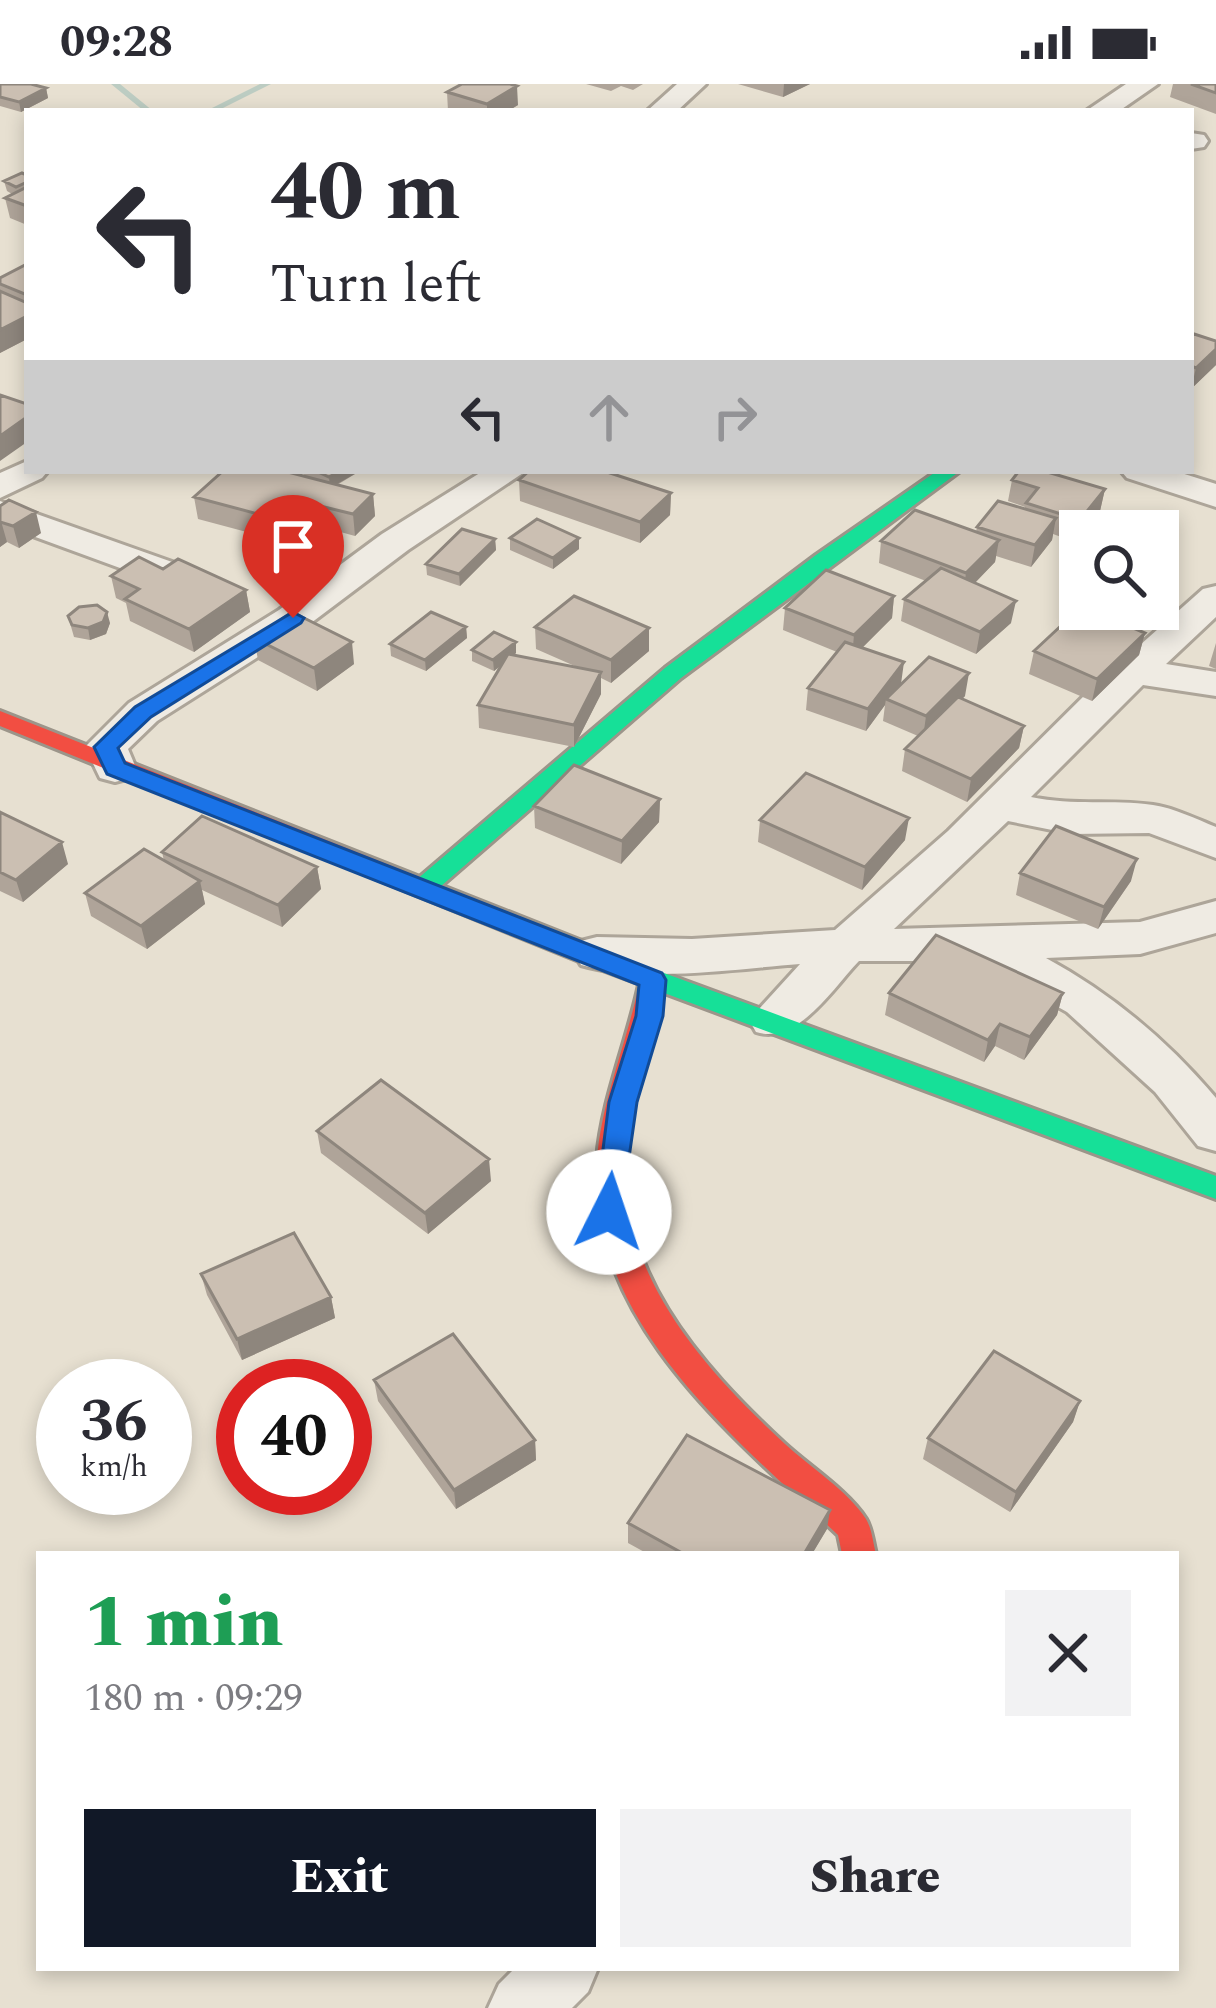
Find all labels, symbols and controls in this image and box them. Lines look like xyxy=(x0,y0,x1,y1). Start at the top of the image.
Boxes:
text: 09:28 xyxy=(60,8,173,77)
text: 40 m xyxy=(270,129,461,257)
icon: left xyxy=(72,156,228,312)
text: Turn left xyxy=(270,244,482,326)
icon: left xyxy=(450,384,516,450)
icon: ahead xyxy=(576,384,642,450)
icon: right xyxy=(702,384,768,450)
pin xyxy=(242,495,344,618)
map controls xyxy=(1059,510,1179,630)
button: search xyxy=(1059,510,1179,630)
icon: arrive xyxy=(260,513,326,579)
position arrow xyxy=(546,1149,672,1275)
speed limit sign: 40 xyxy=(216,1359,372,1515)
text: 36 xyxy=(80,1376,148,1468)
text: km/h xyxy=(80,1444,148,1490)
text: 1 min xyxy=(84,1569,283,1678)
button: close xyxy=(1005,1590,1131,1716)
text: 180 m · 09:29 xyxy=(84,1669,303,1728)
button: Exit xyxy=(84,1809,596,1947)
button: Share xyxy=(620,1809,1131,1947)

